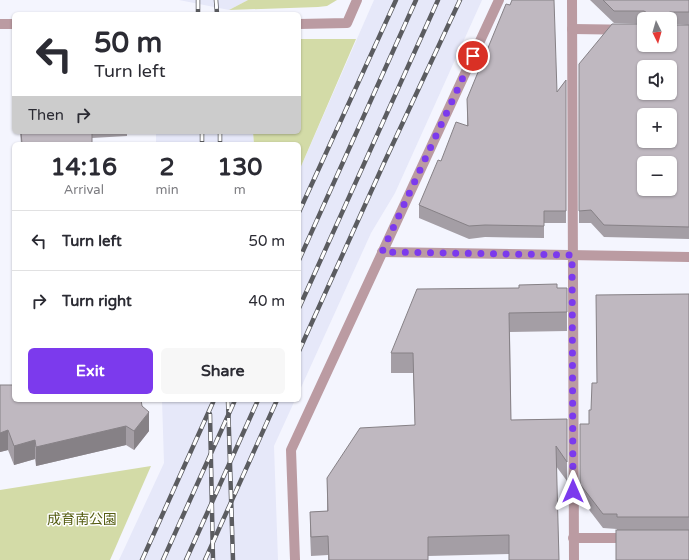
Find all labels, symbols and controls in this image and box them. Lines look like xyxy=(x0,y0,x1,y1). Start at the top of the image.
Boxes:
north arrow xyxy=(637,12,677,52)
map controls xyxy=(637,12,677,196)
text: 50 m xyxy=(94,26,162,60)
icon: left xyxy=(28,28,80,80)
pin xyxy=(456,39,490,73)
icon: arrive xyxy=(462,45,484,67)
text: Turn left xyxy=(94,60,166,82)
button: sound xyxy=(637,60,677,100)
icon: right xyxy=(72,104,94,126)
text: Then xyxy=(28,106,64,124)
button: + xyxy=(637,108,677,148)
text: 14:16 xyxy=(51,153,117,182)
text: 2 xyxy=(160,153,175,182)
text: 130 xyxy=(217,153,262,182)
button: − xyxy=(637,156,677,196)
text: Arrival xyxy=(64,182,104,198)
text: min xyxy=(156,182,179,198)
text: m xyxy=(234,182,246,198)
icon: left xyxy=(28,230,50,252)
text: Turn left xyxy=(62,232,122,250)
text: 50 m xyxy=(248,232,285,250)
icon: right xyxy=(28,290,50,312)
text: Turn right xyxy=(62,292,132,310)
text: 40 m xyxy=(248,292,285,310)
button: Exit xyxy=(28,348,153,394)
button: Share xyxy=(161,348,285,394)
position arrow xyxy=(552,470,594,512)
park label: 成育南公園 xyxy=(47,511,117,528)

